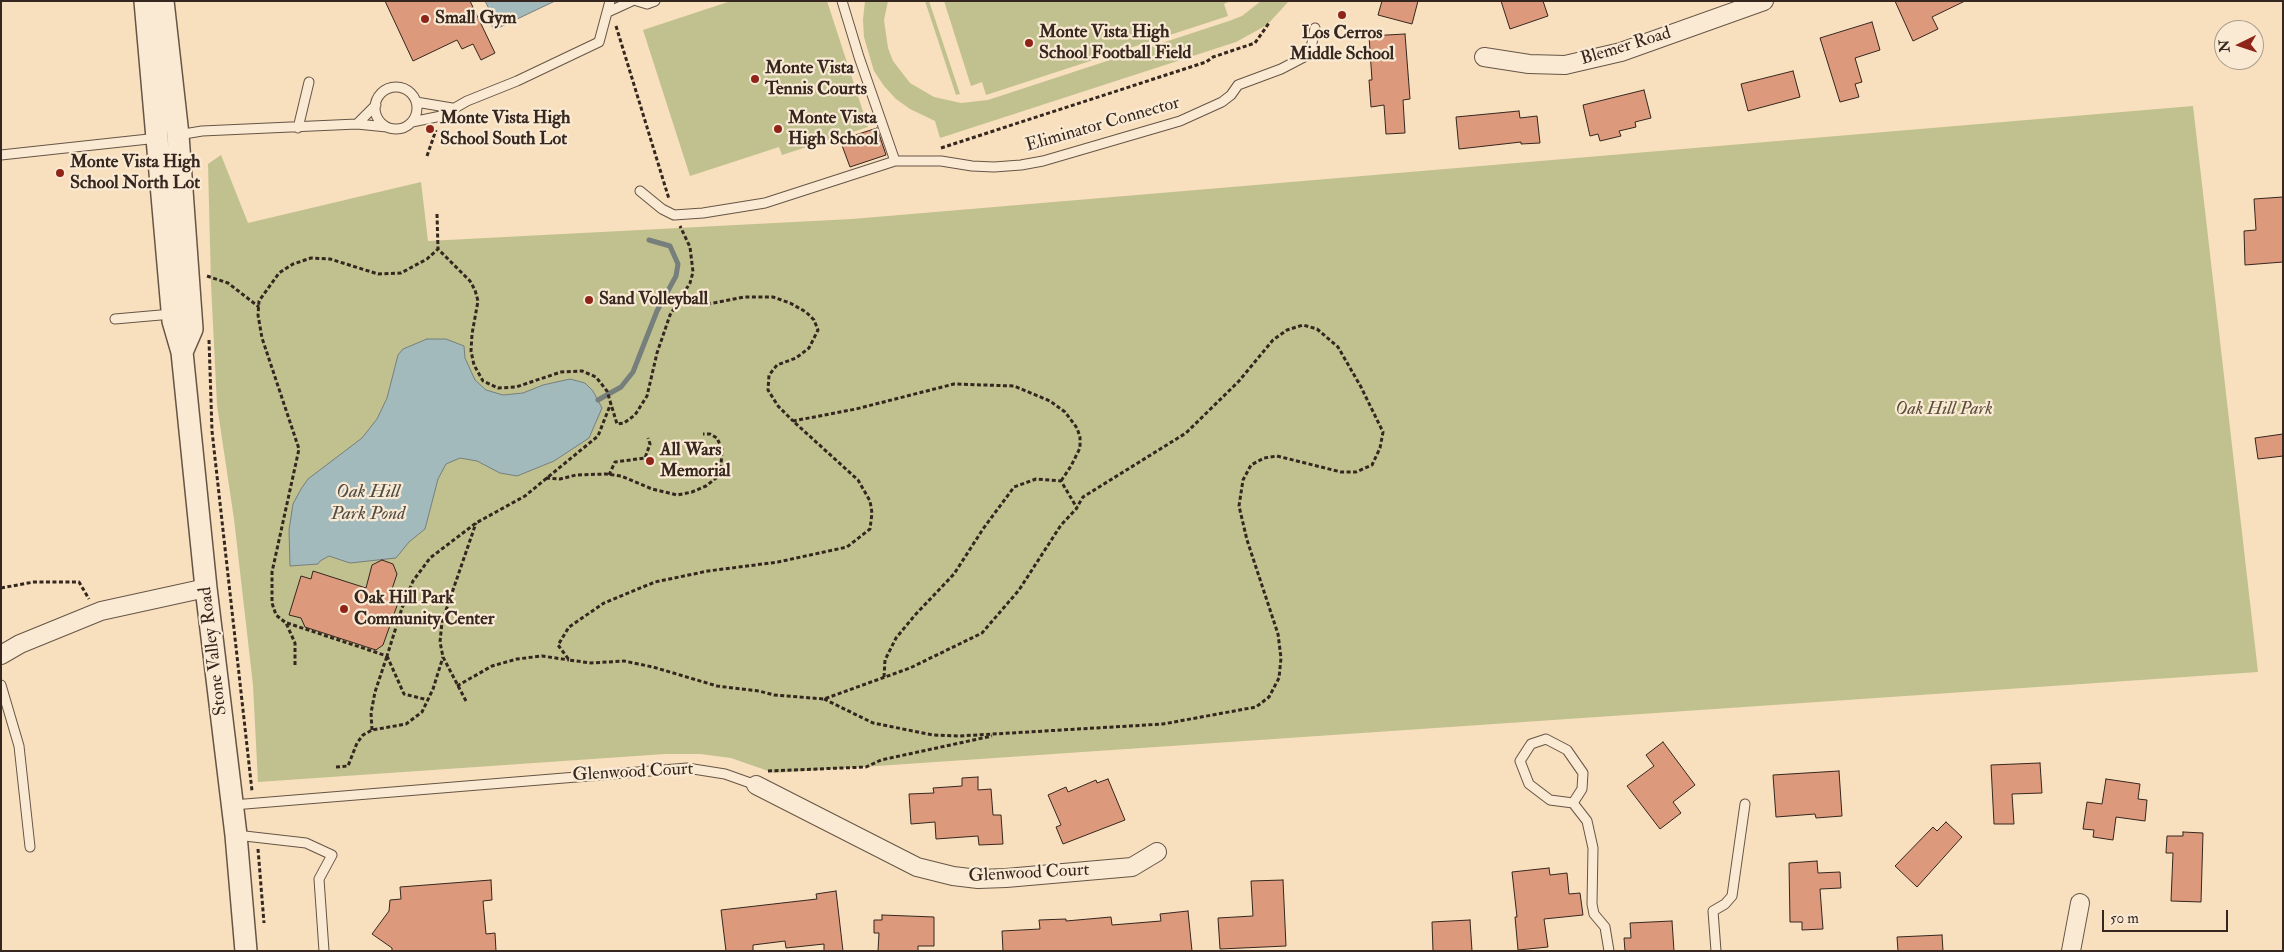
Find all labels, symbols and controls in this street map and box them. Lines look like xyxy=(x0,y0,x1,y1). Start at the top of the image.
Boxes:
place label: Small Gym xyxy=(435,8,516,30)
marker: Los Cerros Middle School xyxy=(1336,9,1348,21)
marker: Small Gym xyxy=(419,13,431,25)
north arrow xyxy=(2214,20,2264,70)
place label: Monte Vista High School Football Field xyxy=(1039,22,1191,64)
place label: Los Cerros Middle School xyxy=(1290,23,1394,66)
street label: Blemer Road xyxy=(1578,23,1674,71)
marker: Monte Vista High School Football Field xyxy=(1023,37,1035,49)
text: N xyxy=(2216,39,2233,53)
place label: Monte Vista Tennis Courts xyxy=(765,58,867,100)
marker: Monte Vista Tennis Courts xyxy=(749,73,761,85)
street label: Eliminator Connector xyxy=(1024,93,1182,157)
place label: Monte Vista High School South Lot xyxy=(440,108,571,150)
place label: Monte Vista High School xyxy=(788,108,878,150)
marker: Monte Vista High School South Lot xyxy=(424,123,436,135)
marker: Monte Vista High School xyxy=(772,123,784,135)
place label: Monte Vista High School North Lot xyxy=(70,152,201,194)
marker: Monte Vista High School North Lot xyxy=(54,167,66,179)
place label: Sand Volleyball xyxy=(599,289,708,311)
marker: Sand Volleyball xyxy=(583,294,595,306)
park label: Oak Hill Park xyxy=(1895,399,1993,421)
place label: All Wars Memorial xyxy=(660,440,731,482)
marker: All Wars Memorial xyxy=(644,455,656,467)
water label: Oak Hill Park Pond xyxy=(331,482,405,526)
street label: Stone Valley Road xyxy=(195,585,233,717)
place label: Oak Hill Park Community Center xyxy=(354,588,494,630)
marker: Oak Hill Park Community Center xyxy=(338,603,350,615)
street label: Glenwood Court xyxy=(572,759,694,787)
street label: Glenwood Court xyxy=(968,860,1090,888)
scale bar xyxy=(2104,900,2230,932)
text: 50 m xyxy=(2110,909,2139,928)

